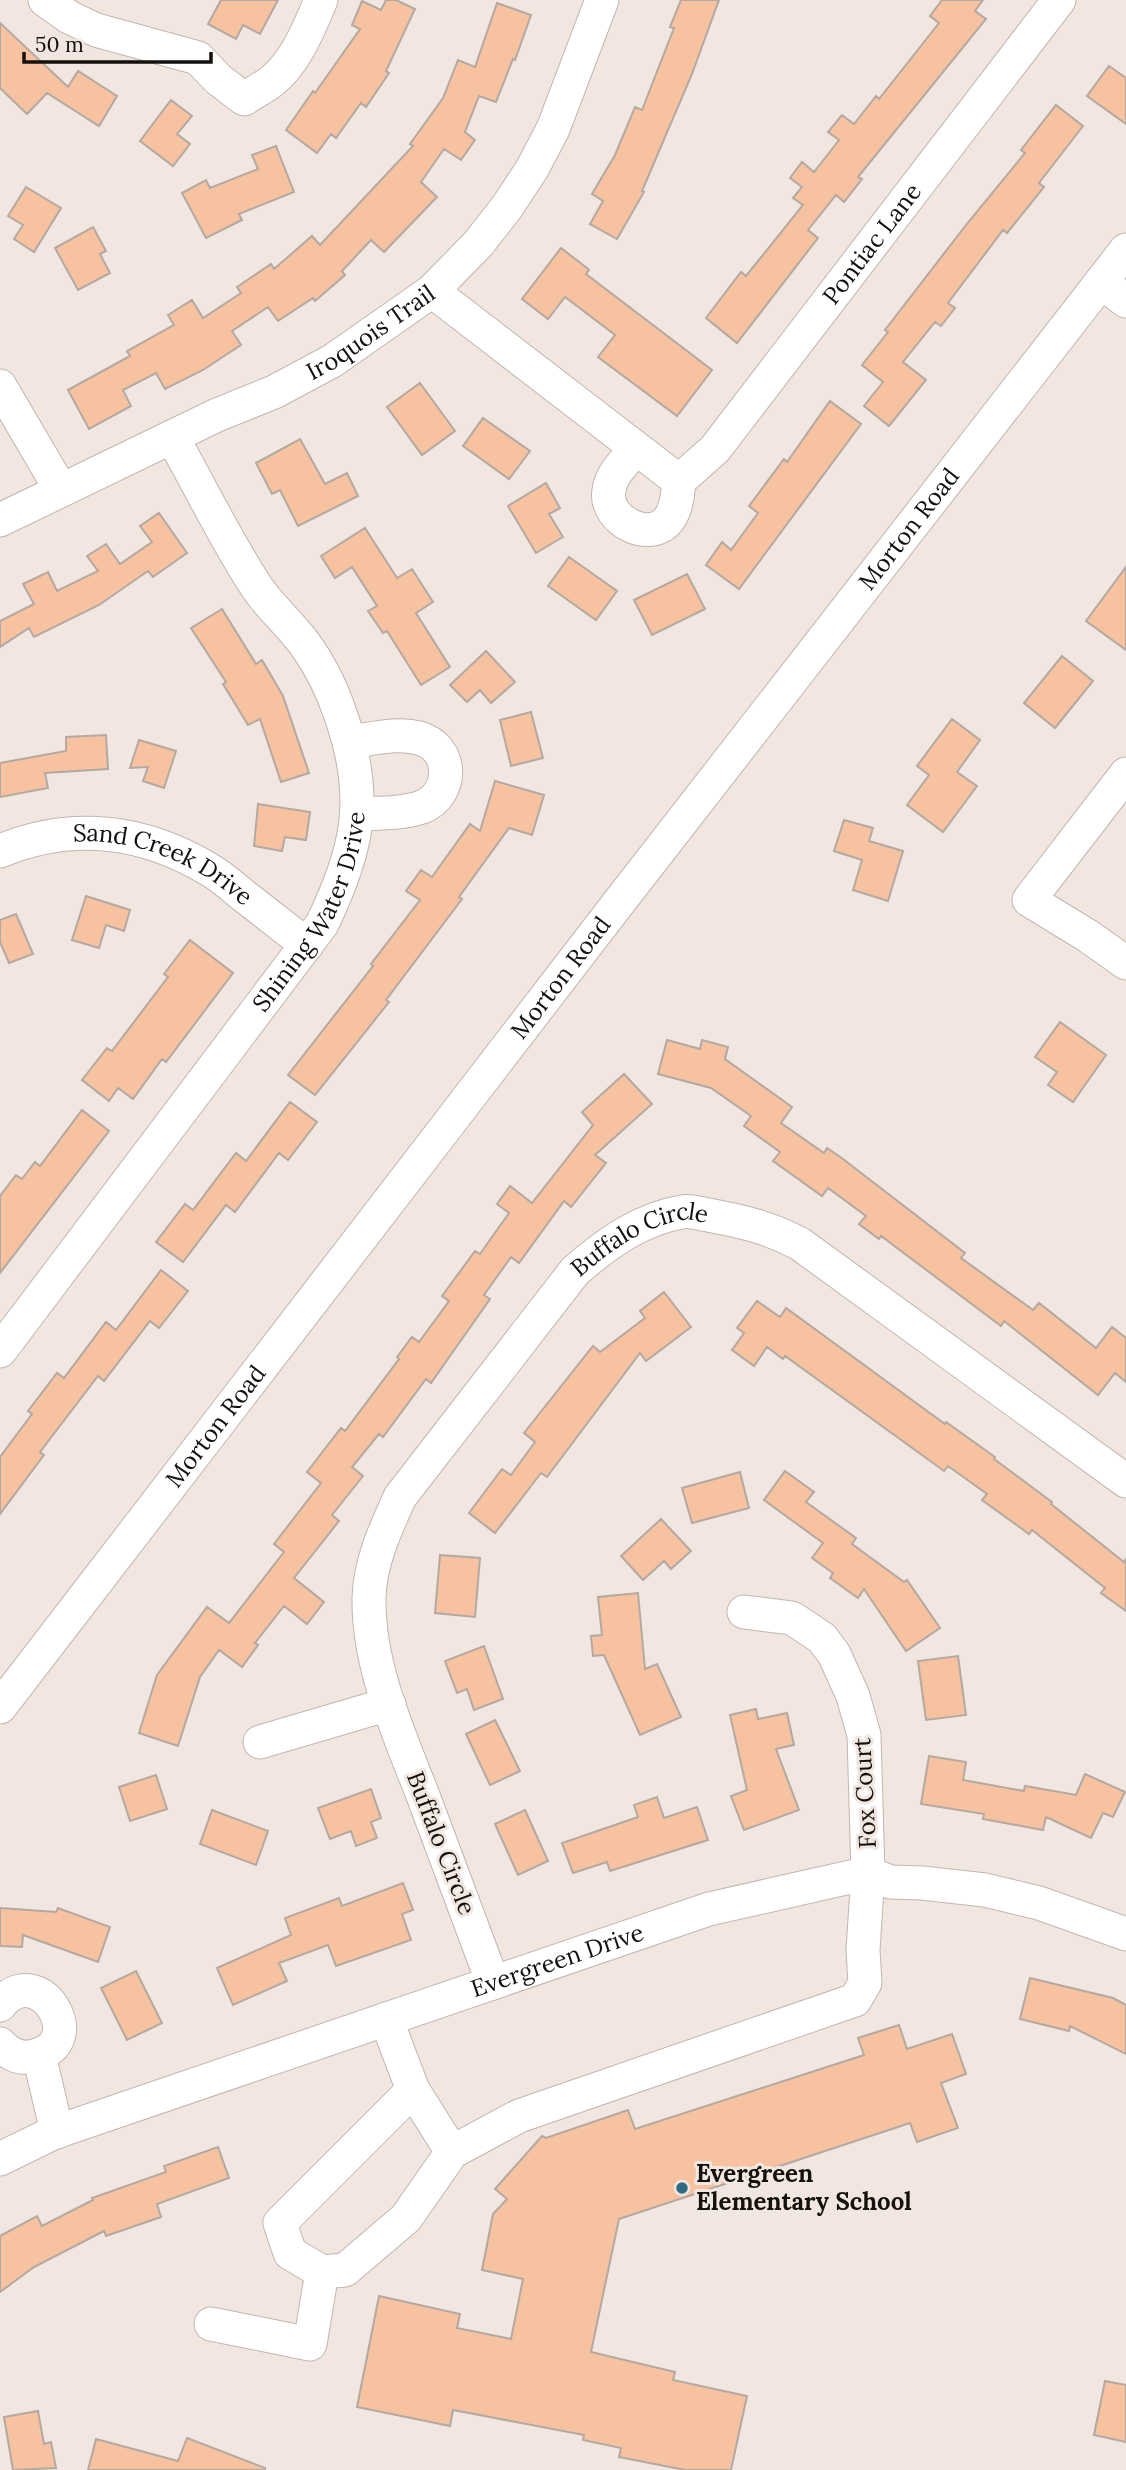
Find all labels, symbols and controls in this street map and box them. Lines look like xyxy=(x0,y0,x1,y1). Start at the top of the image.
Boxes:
scale bar xyxy=(24,21,212,65)
text: 50 m xyxy=(35,31,84,58)
street label: Pontiac Lane xyxy=(815,177,928,311)
street label: Iroquois Trail xyxy=(301,278,441,387)
street label: Morton Road xyxy=(852,461,966,596)
street label: Shining Water Drive xyxy=(245,810,372,1018)
street label: Sand Creek Drive xyxy=(72,817,259,912)
street label: Morton Road xyxy=(504,910,617,1045)
street label: Buffalo Circle xyxy=(564,1195,711,1283)
street label: Morton Road xyxy=(159,1359,272,1494)
street label: Fox Court xyxy=(846,1736,883,1849)
street label: Buffalo Circle xyxy=(400,1767,483,1919)
street label: Evergreen Drive xyxy=(467,1916,648,2004)
place label: Evergreen Elementary School xyxy=(696,2158,912,2217)
marker: Evergreen Elementary School xyxy=(674,2180,690,2196)

